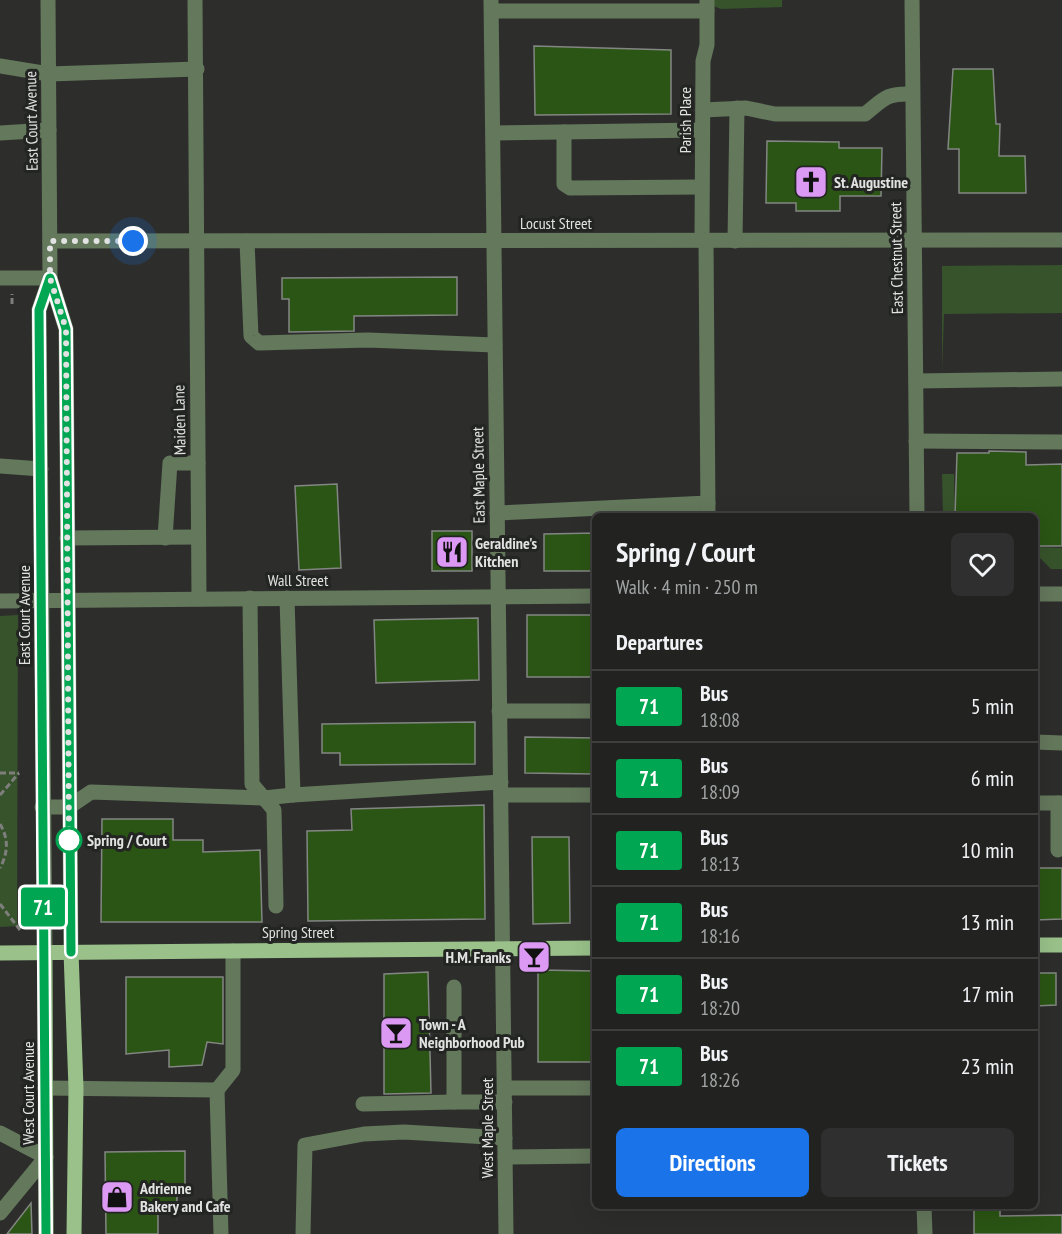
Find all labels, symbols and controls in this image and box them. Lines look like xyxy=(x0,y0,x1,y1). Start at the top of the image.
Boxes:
street label: East Court Avenue xyxy=(20,71,42,171)
street label: Parish Place xyxy=(675,87,695,153)
church icon: St. Augustine xyxy=(793,164,829,200)
place label: St. Augustine xyxy=(834,172,908,192)
street label: East Chestnut Street xyxy=(885,201,907,314)
street label: Locust Street xyxy=(520,213,593,233)
your location xyxy=(118,226,148,256)
street label: Maiden Lane xyxy=(168,385,190,455)
street label: East Maple Street xyxy=(467,426,489,524)
place label: Geraldine's Kitchen xyxy=(475,533,538,571)
text: Spring / Court xyxy=(616,533,755,570)
button: heart xyxy=(951,533,1014,596)
restaurant icon: Geraldine's Kitchen xyxy=(434,534,470,570)
street label: East Court Avenue xyxy=(14,565,34,665)
street label: Wall Street xyxy=(268,570,329,590)
text: Walk · 4 min · 250 m xyxy=(616,574,758,600)
text: Departures xyxy=(616,628,703,656)
text: Bus xyxy=(700,679,728,707)
text: 5 min xyxy=(971,692,1014,720)
text: 71 xyxy=(639,693,659,720)
text: 18:08 xyxy=(700,707,740,733)
text: Bus xyxy=(700,751,728,779)
text: 6 min xyxy=(971,764,1014,792)
text: 71 xyxy=(639,765,659,792)
text: 18:09 xyxy=(700,779,740,805)
text: Bus xyxy=(700,823,728,851)
marker: Spring / Court xyxy=(56,827,82,853)
place label: Spring / Court xyxy=(87,830,167,850)
text: 10 min xyxy=(961,836,1014,864)
text: 71 xyxy=(639,837,659,864)
text: 18:13 xyxy=(700,851,740,877)
line badge: 71 xyxy=(16,888,70,926)
text: 71 xyxy=(33,894,53,921)
text: Bus xyxy=(700,895,728,923)
text: 13 min xyxy=(961,908,1014,936)
text: 71 xyxy=(639,909,659,936)
street label: Spring Street xyxy=(262,922,335,942)
text: 18:16 xyxy=(700,923,740,949)
bar icon: H.M. Franks xyxy=(516,939,552,975)
place label: H.M. Franks xyxy=(445,947,511,967)
text: Bus xyxy=(700,967,728,995)
text: 17 min xyxy=(962,980,1014,1008)
text: 71 xyxy=(639,981,659,1008)
text: 18:20 xyxy=(700,995,740,1021)
place label: Town - A Neighborhood Pub xyxy=(419,1014,525,1052)
bar icon: Town - A Neighborhood Pub xyxy=(378,1015,414,1051)
text: Bus xyxy=(700,1039,728,1067)
street label: West Court Avenue xyxy=(18,1041,38,1145)
text: 23 min xyxy=(961,1052,1014,1080)
text: 71 xyxy=(639,1053,659,1080)
text: 18:26 xyxy=(700,1067,740,1093)
street label: West Maple Street xyxy=(477,1077,497,1178)
button: Directions xyxy=(616,1128,809,1197)
button: Tickets xyxy=(821,1128,1014,1197)
place label: Adrienne Bakery and Cafe xyxy=(139,1178,231,1216)
shop icon: Adrienne Bakery and Cafe xyxy=(99,1179,135,1215)

